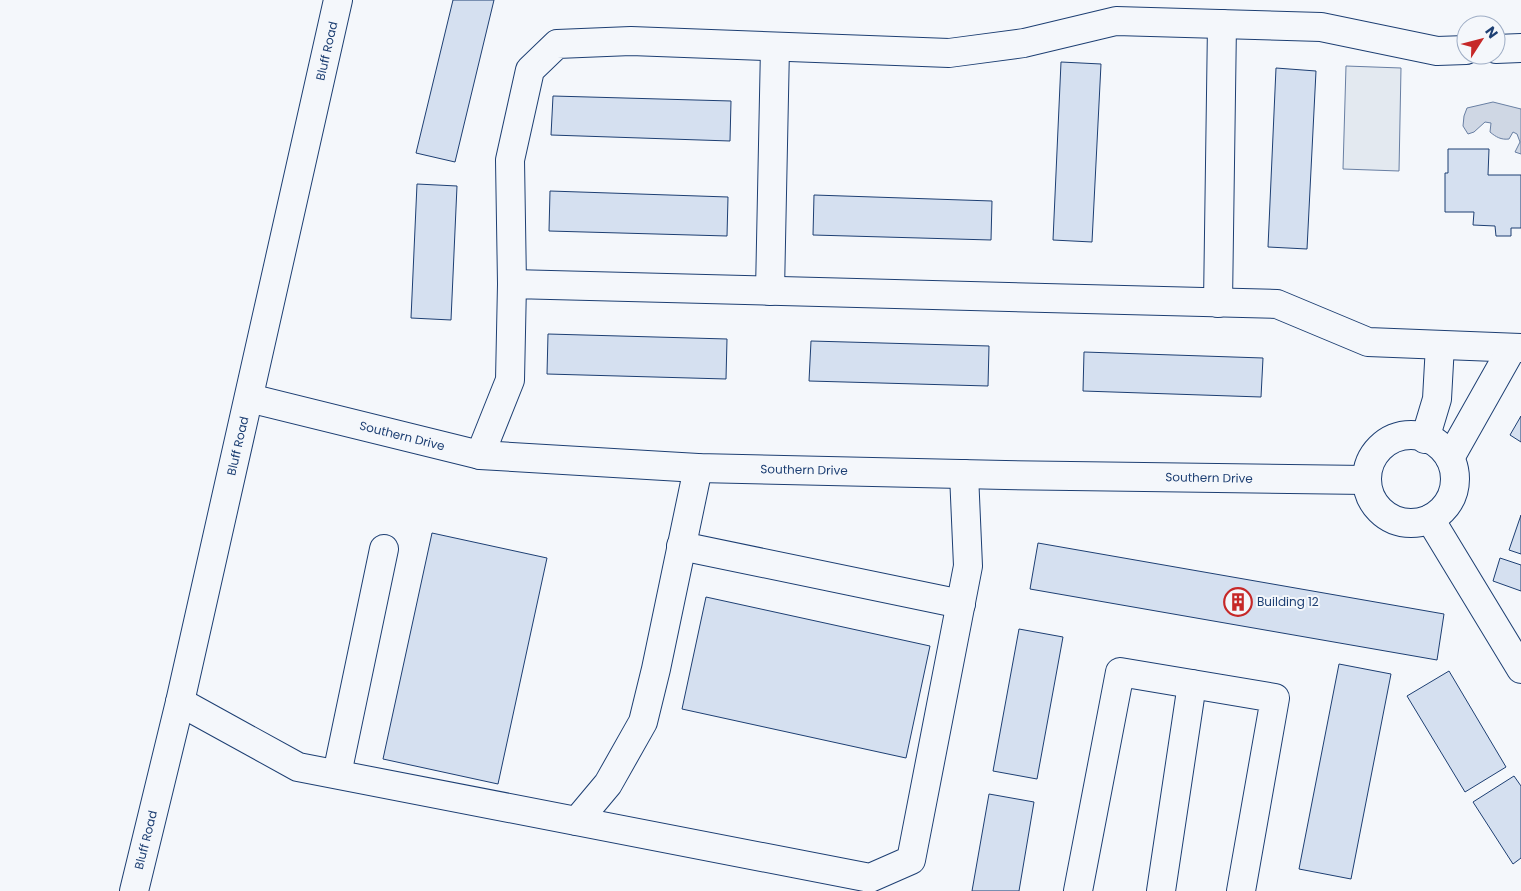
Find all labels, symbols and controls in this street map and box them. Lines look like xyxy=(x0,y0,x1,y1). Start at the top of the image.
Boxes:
north arrow xyxy=(1456,15,1506,65)
street label: Bluff Road xyxy=(311,20,342,82)
text: N xyxy=(1480,22,1503,42)
street label: Bluff Road xyxy=(222,415,253,477)
street label: Southern Drive xyxy=(358,417,447,454)
street label: Southern Drive xyxy=(760,460,848,479)
street label: Southern Drive xyxy=(1165,468,1253,487)
building icon: Building 12 xyxy=(1223,587,1253,617)
place label: Building 12 xyxy=(1257,593,1319,610)
street label: Bluff Road xyxy=(130,809,161,871)

